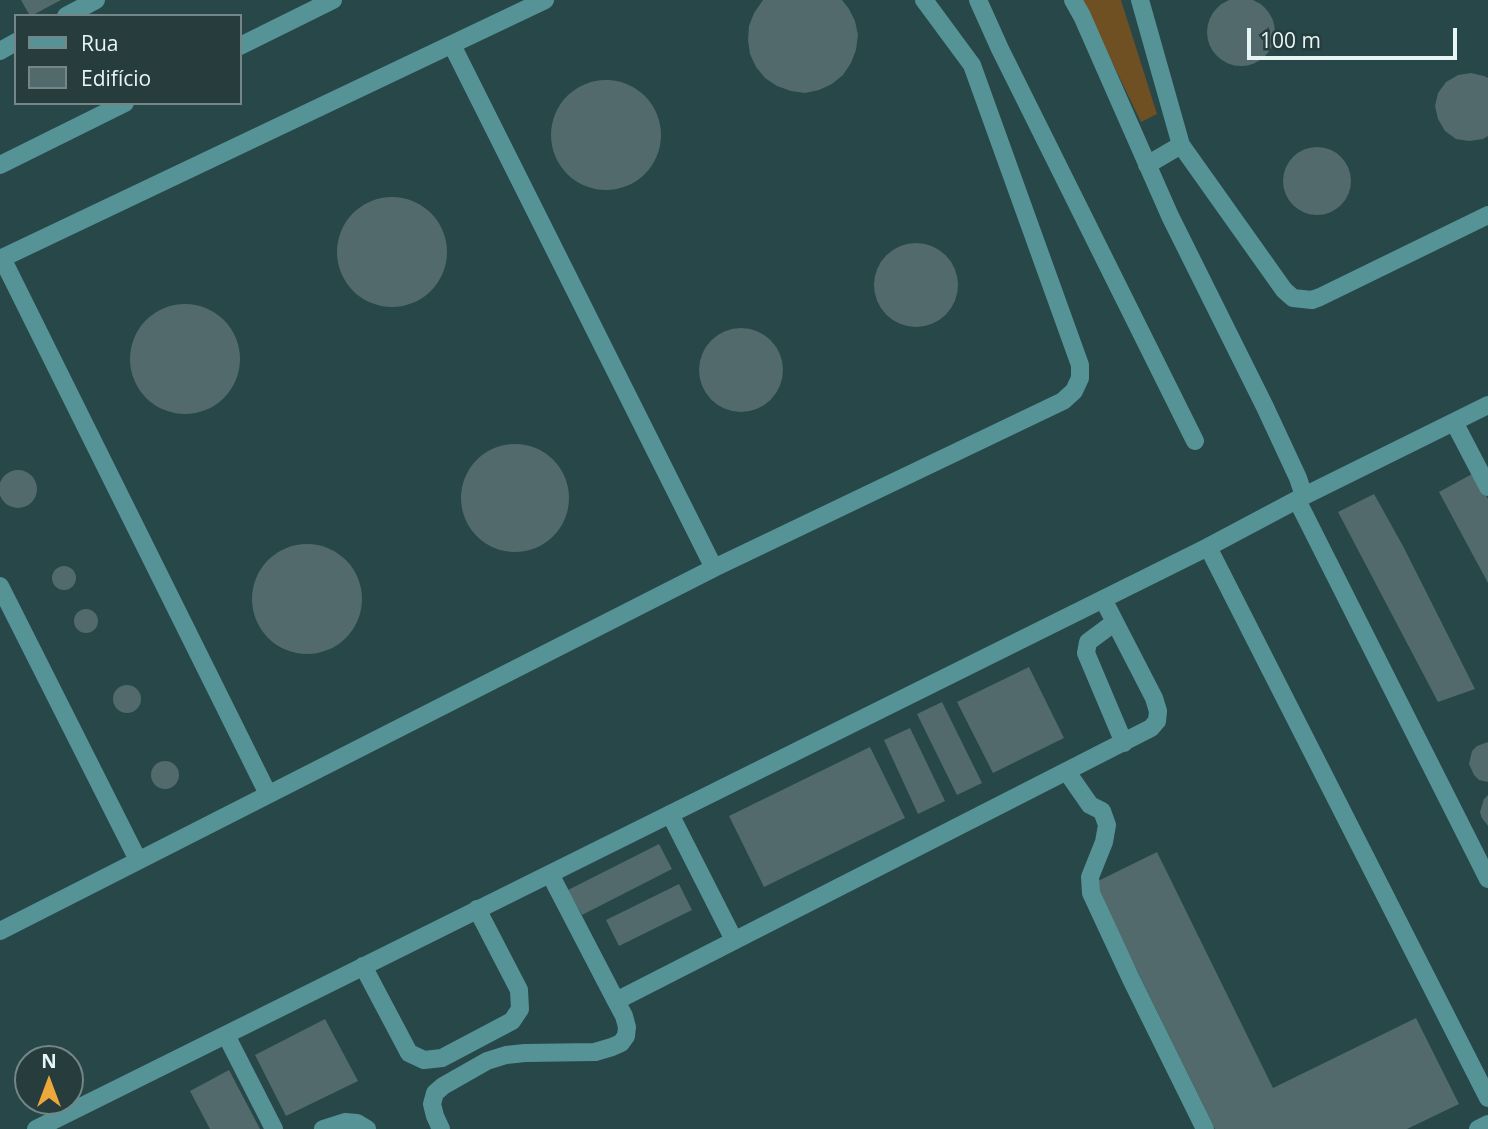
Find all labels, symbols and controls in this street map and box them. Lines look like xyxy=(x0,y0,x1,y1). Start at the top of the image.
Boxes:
legend xyxy=(14,14,242,105)
scale bar xyxy=(1250,14,1460,58)
text: 100 m xyxy=(1260,26,1321,54)
text: Rua xyxy=(81,29,119,57)
text: Edifício xyxy=(81,64,151,92)
north arrow xyxy=(14,1045,84,1115)
text: N xyxy=(41,1048,57,1074)

